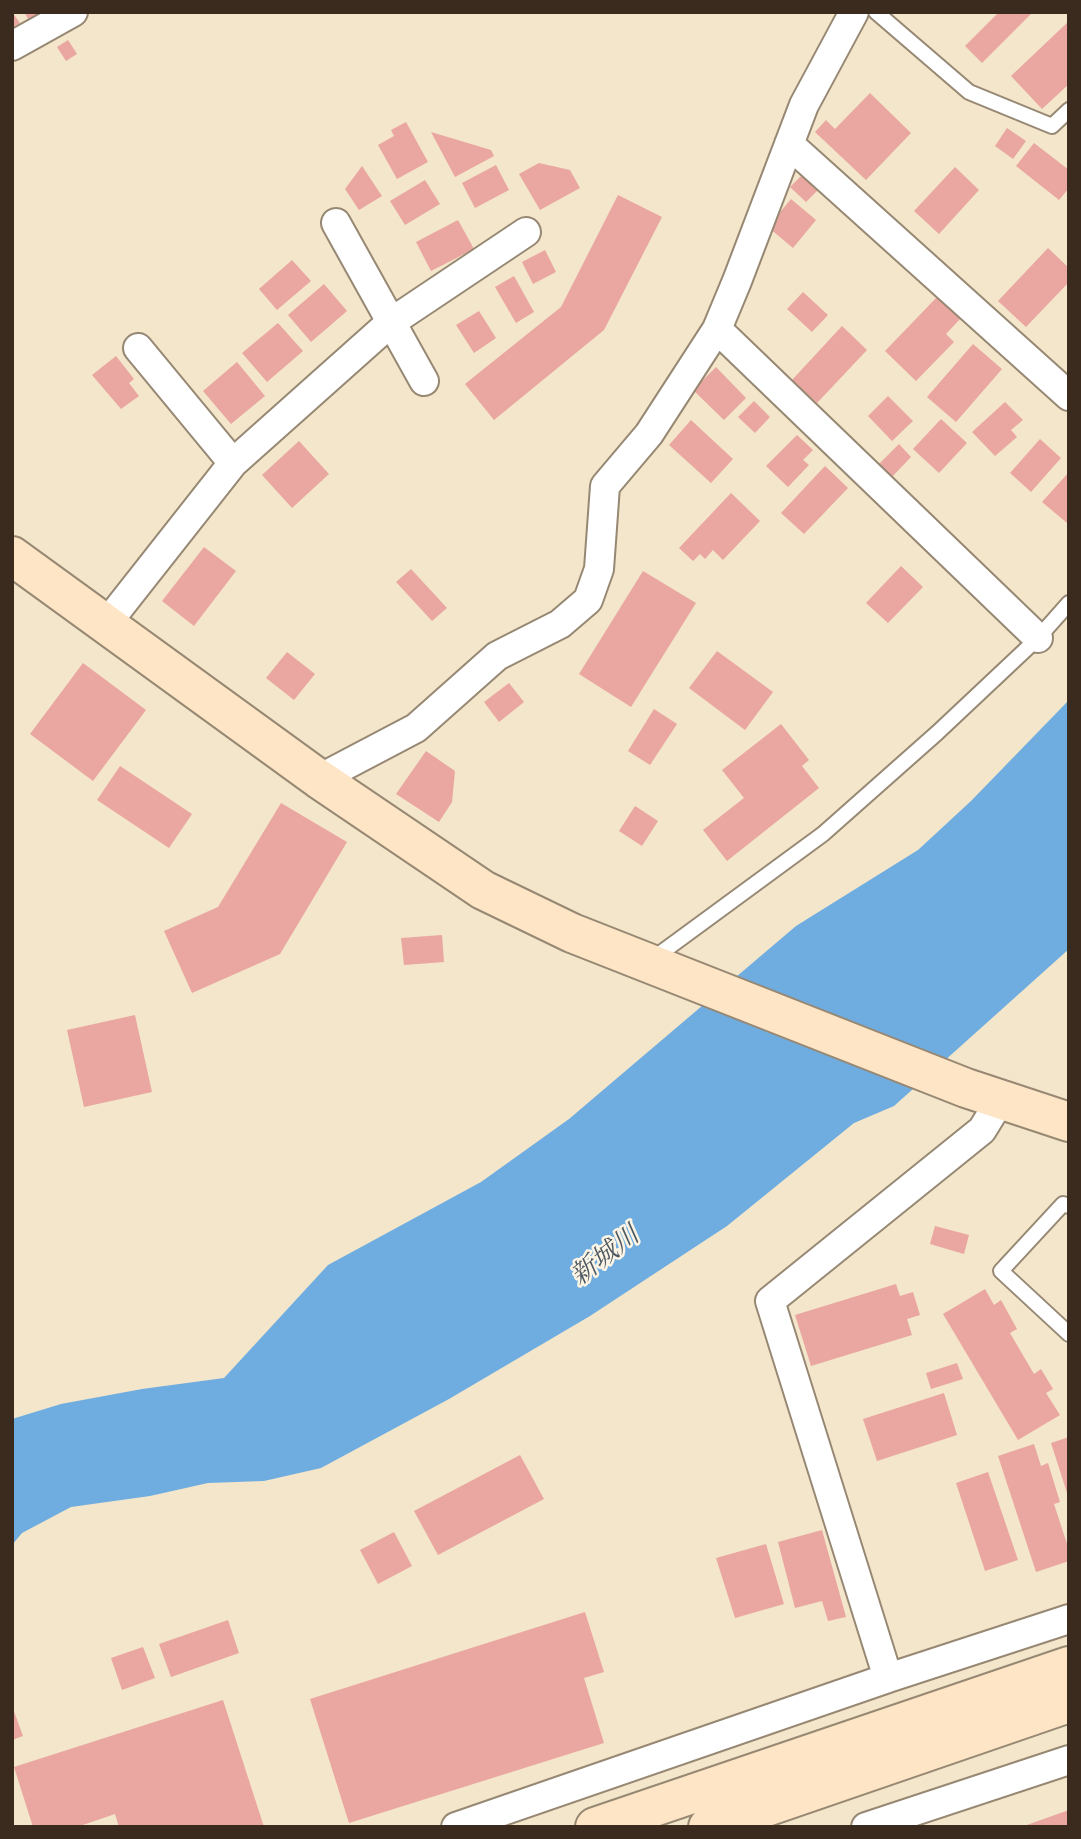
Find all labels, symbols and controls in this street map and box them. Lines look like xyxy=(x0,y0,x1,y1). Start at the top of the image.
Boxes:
water label: 新城川 xyxy=(566,1221,646,1293)

